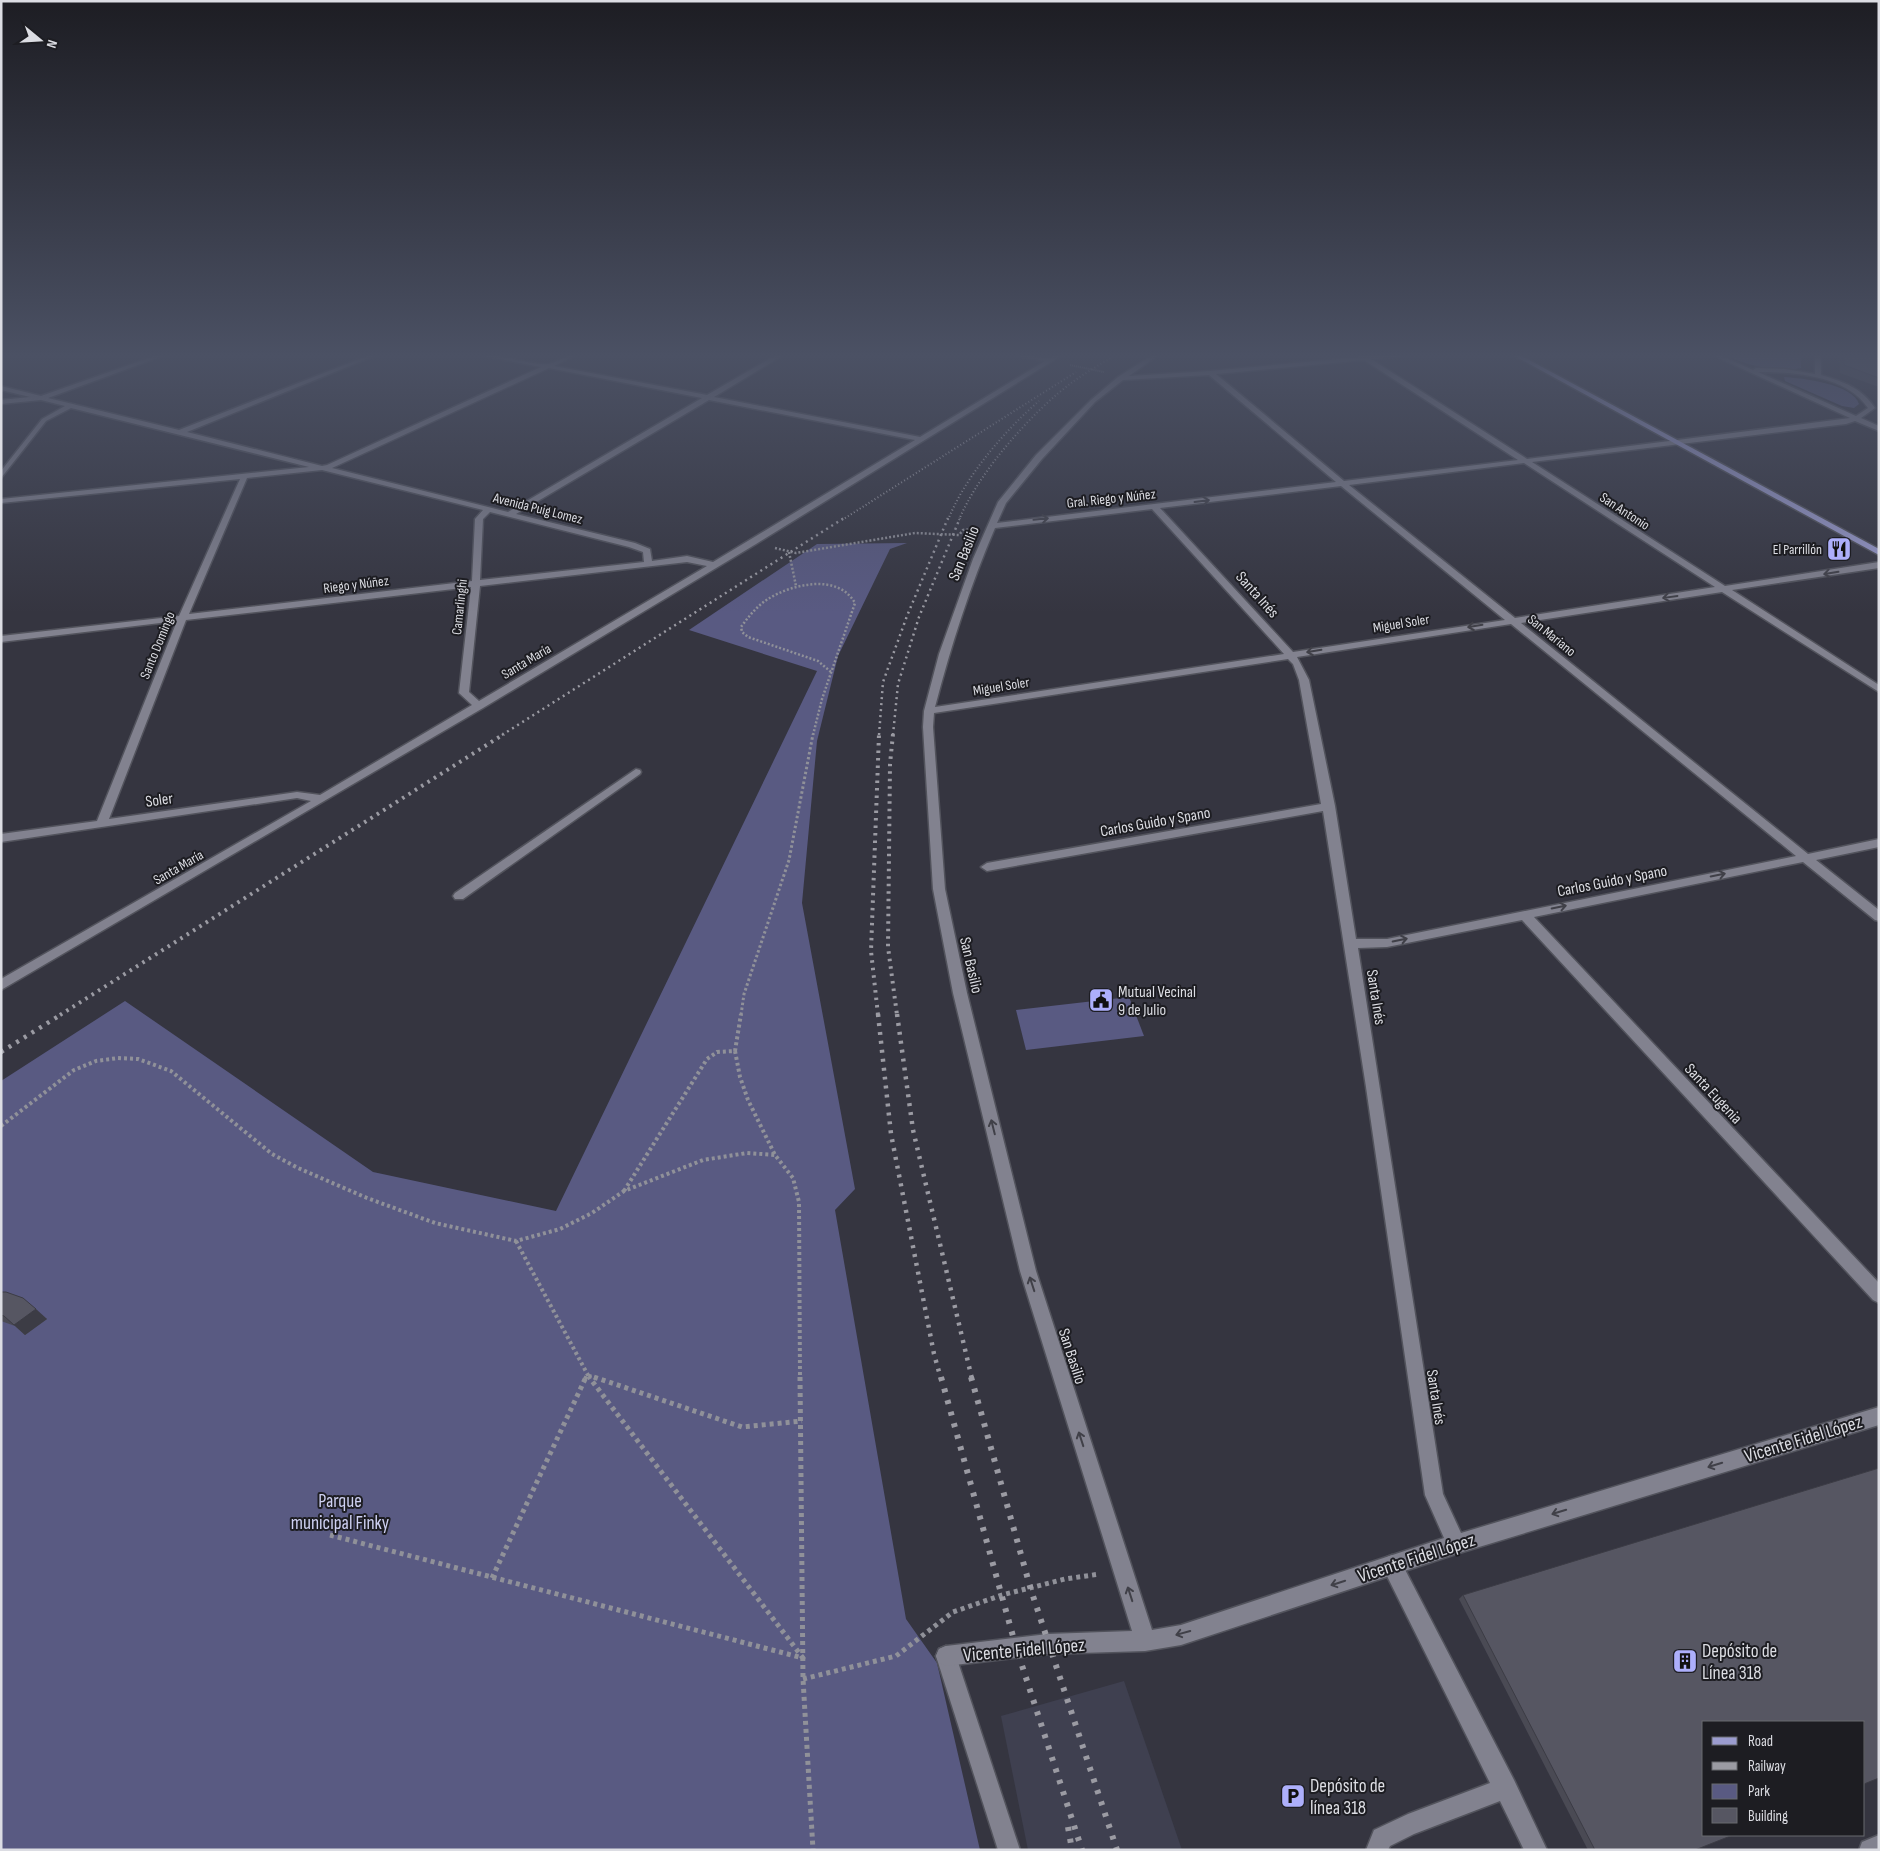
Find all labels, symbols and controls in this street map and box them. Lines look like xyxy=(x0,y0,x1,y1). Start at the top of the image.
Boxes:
north arrow xyxy=(15,15,65,65)
text: N xyxy=(43,38,61,50)
street label: Gral. Riego y Núñez xyxy=(1066,485,1156,512)
street label: Avenida Puig Lomez xyxy=(490,489,584,528)
street label: San Antonio xyxy=(1596,489,1653,534)
one-way arrow xyxy=(1194,495,1210,505)
one-way arrow xyxy=(1032,514,1048,524)
street label: San Basilio xyxy=(945,523,984,584)
restaurant icon: El Parrillón xyxy=(1826,536,1852,562)
place label: El Parrillón xyxy=(1773,541,1822,558)
street label: Santa Inés xyxy=(1231,568,1283,622)
one-way arrow xyxy=(1823,568,1839,578)
street label: Riego y Núñez xyxy=(322,572,390,597)
street label: Camarlinghi xyxy=(448,578,471,636)
one-way arrow xyxy=(1662,592,1678,602)
street label: Santo Domingo xyxy=(136,609,179,681)
street label: Miguel Soler xyxy=(1372,611,1430,636)
street label: San Mariano xyxy=(1524,611,1579,660)
one-way arrow xyxy=(1467,621,1483,631)
street label: Santa María xyxy=(498,640,554,683)
one-way arrow xyxy=(1306,647,1322,657)
street label: Miguel Soler xyxy=(972,674,1030,699)
street label: Soler xyxy=(144,789,175,812)
street label: Carlos Guido y Spano xyxy=(1099,803,1212,842)
street label: Santa María xyxy=(150,846,206,889)
street label: Carlos Guido y Spano xyxy=(1556,862,1669,901)
one-way arrow xyxy=(1710,870,1726,879)
one-way arrow xyxy=(1550,902,1566,912)
street label: San Basilio xyxy=(955,935,986,995)
one-way arrow xyxy=(1391,935,1407,944)
street label: Santa Inés xyxy=(1362,968,1389,1026)
place label: Mutual Vecinal 9 de Julio xyxy=(1118,983,1196,1020)
public building icon: Mutual Vecinal 9 de Julio xyxy=(1088,987,1114,1013)
street label: Santa Eugenia xyxy=(1680,1060,1746,1128)
one-way arrow xyxy=(988,1119,997,1135)
one-way arrow xyxy=(1027,1277,1036,1293)
street label: San Basilio xyxy=(1054,1326,1089,1387)
street label: Santa Inés xyxy=(1422,1368,1449,1426)
street label: Vicente Fidel López xyxy=(1742,1411,1865,1468)
one-way arrow xyxy=(1076,1432,1085,1448)
one-way arrow xyxy=(1707,1461,1723,1471)
park label: Parque municipal Finky xyxy=(291,1490,390,1535)
one-way arrow xyxy=(1552,1508,1568,1518)
street label: Vicente Fidel López xyxy=(1355,1529,1478,1588)
one-way arrow xyxy=(1331,1579,1346,1588)
one-way arrow xyxy=(1125,1587,1134,1603)
one-way arrow xyxy=(1176,1629,1192,1639)
street label: Vicente Fidel López xyxy=(962,1634,1086,1667)
place label: Depósito de Línea 318 xyxy=(1702,1640,1777,1685)
building icon: Depósito de Línea 318 xyxy=(1672,1648,1698,1674)
legend xyxy=(1702,1721,1865,1836)
text: Road xyxy=(1748,1732,1773,1751)
text: Railway xyxy=(1748,1757,1786,1776)
place label: Depósito de línea 318 xyxy=(1310,1775,1385,1820)
text: Park xyxy=(1748,1782,1770,1801)
parking icon: Depósito de línea 318 xyxy=(1280,1783,1306,1809)
text: Building xyxy=(1748,1807,1788,1826)

